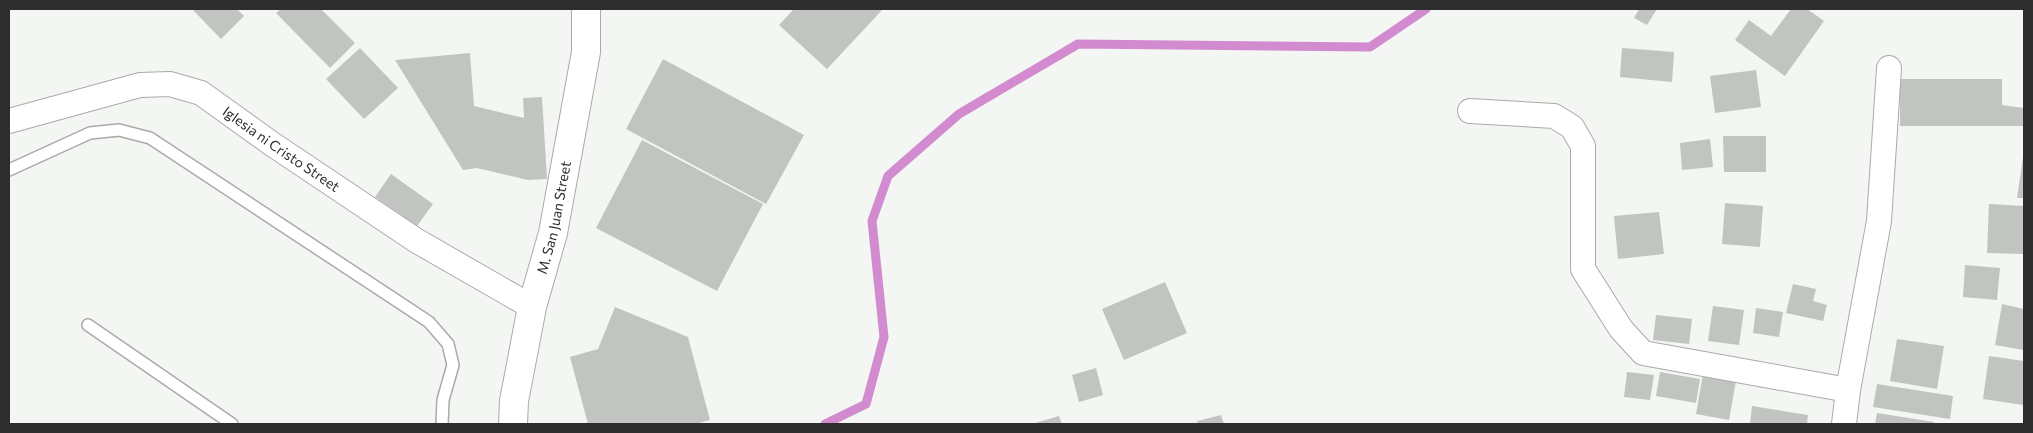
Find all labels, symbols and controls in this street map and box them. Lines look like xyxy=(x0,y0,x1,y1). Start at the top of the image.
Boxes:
street label: Iglesia ni Cristo Street xyxy=(220,102,343,195)
street label: M. San Juan Street xyxy=(533,159,574,276)

